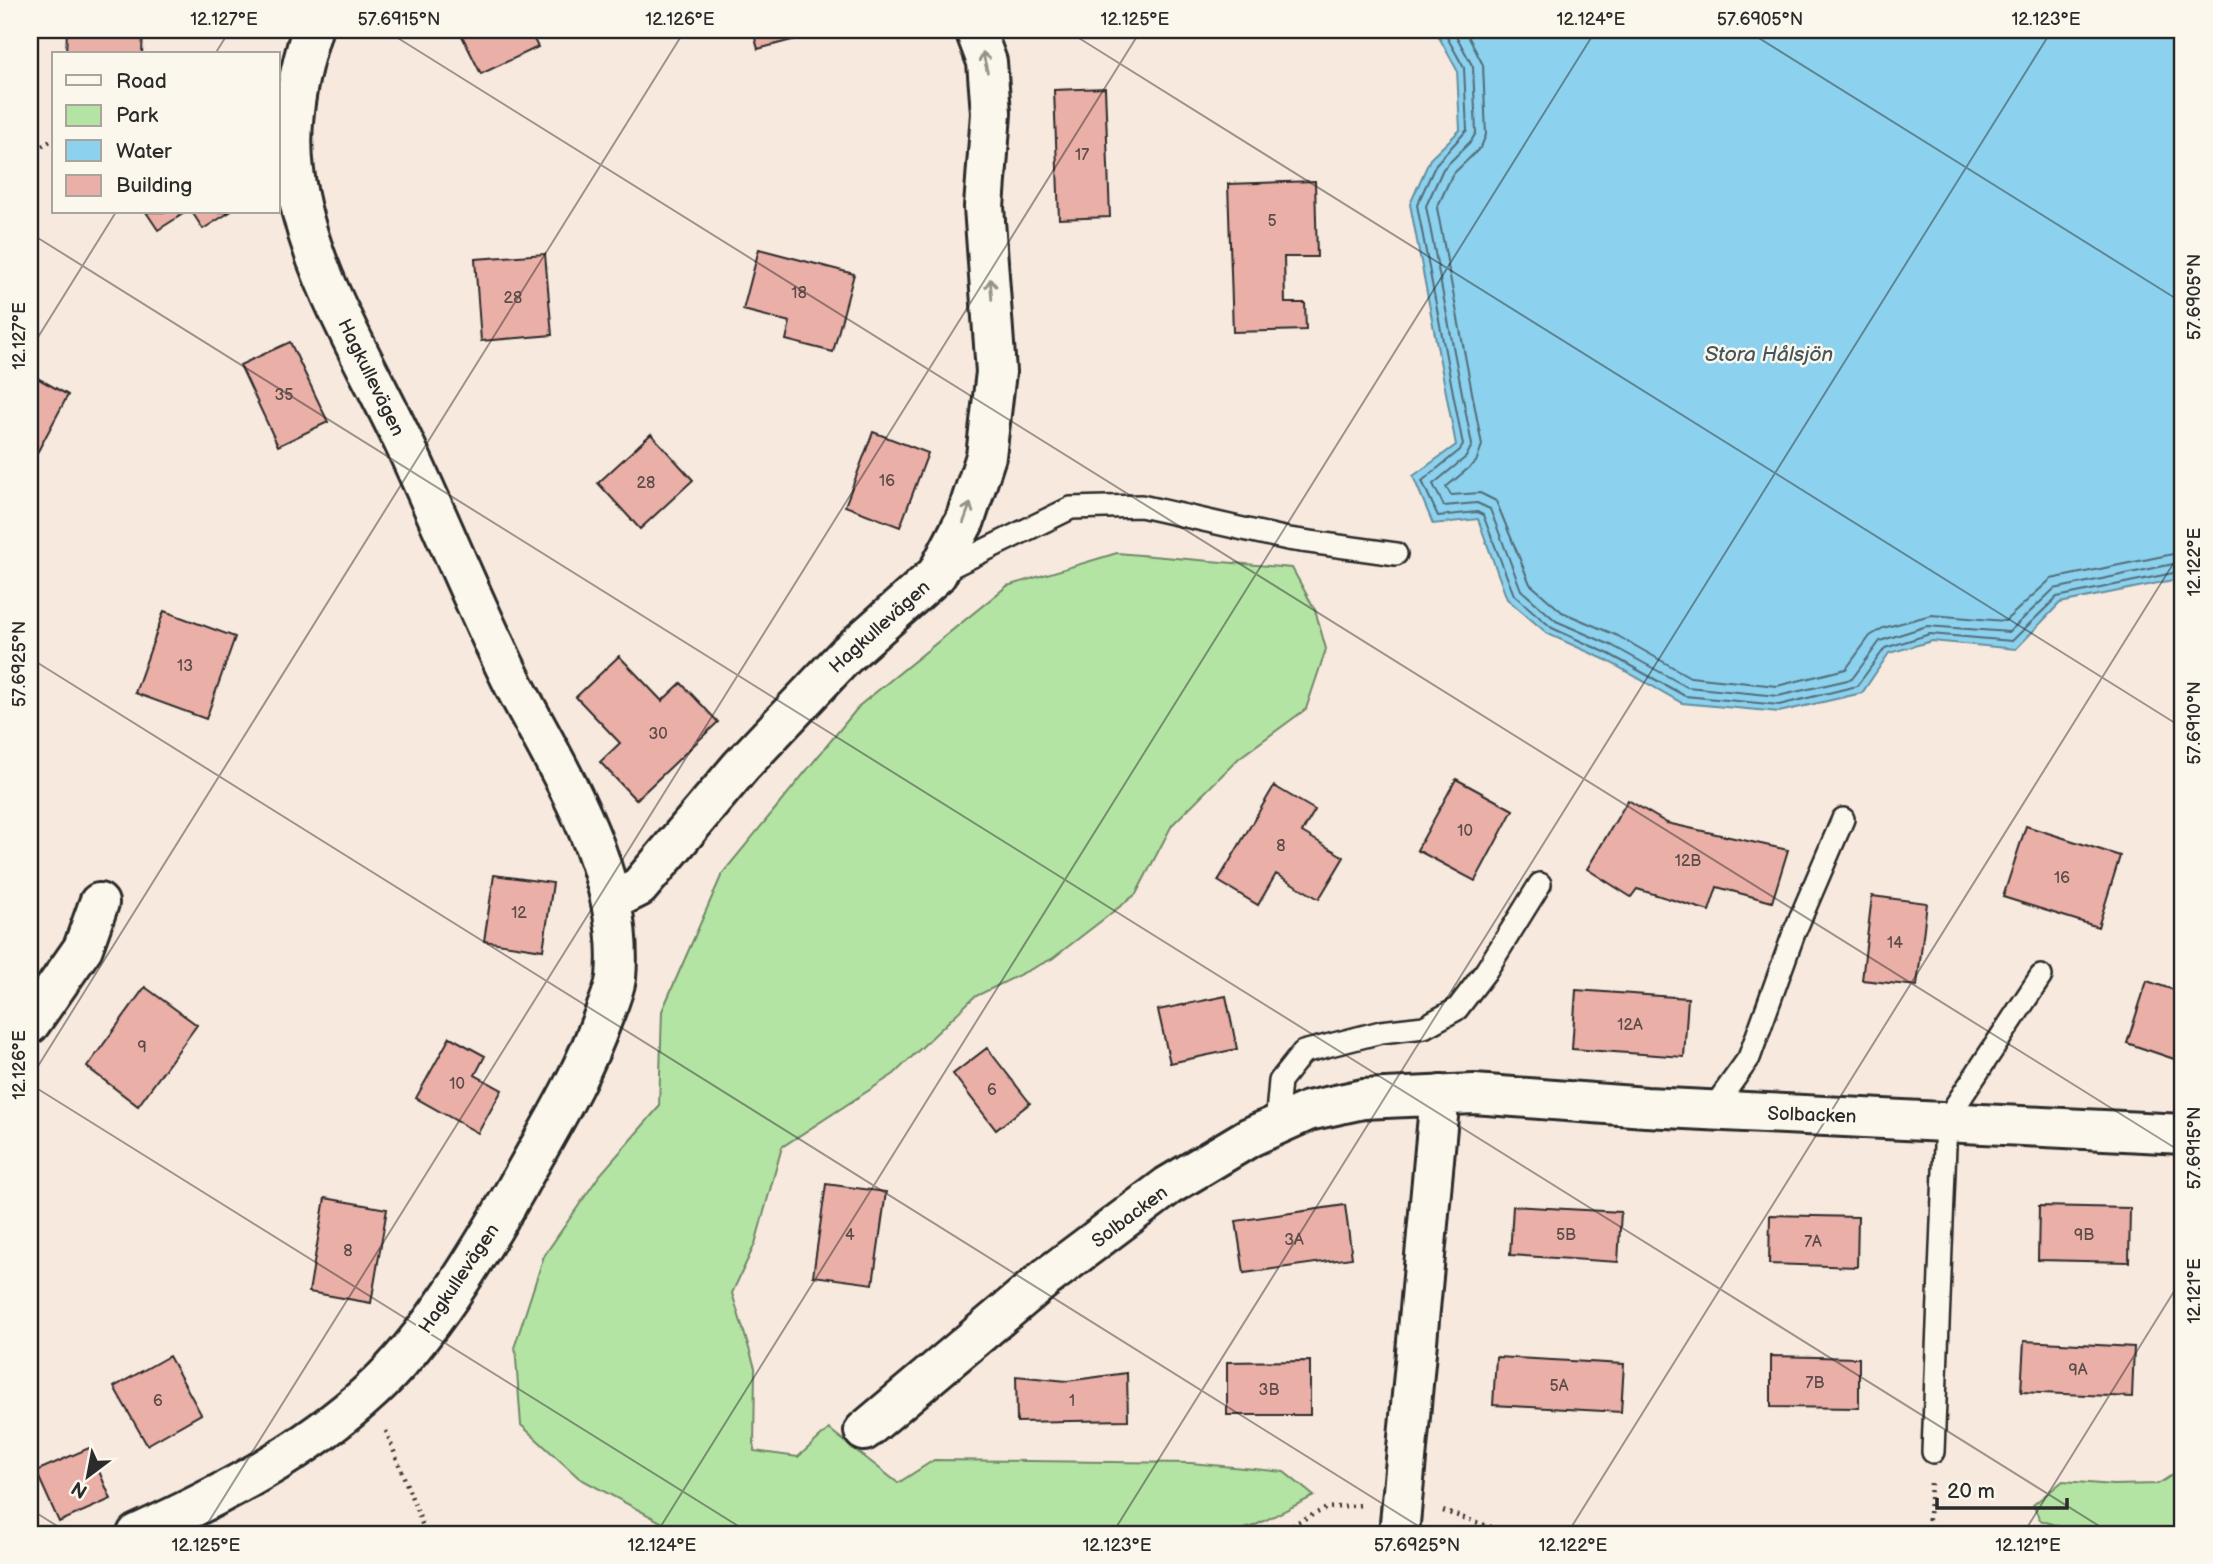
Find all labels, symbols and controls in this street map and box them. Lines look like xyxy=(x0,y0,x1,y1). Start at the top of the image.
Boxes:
text: 12.127°E xyxy=(190,9,258,30)
text: 57.6915°N xyxy=(358,9,440,30)
text: 12.126°E xyxy=(645,9,715,30)
text: 12.125°E xyxy=(1101,9,1170,30)
text: 12.124°E xyxy=(1557,9,1626,30)
text: 57.6905°N xyxy=(1717,9,1803,30)
text: 12.123°E xyxy=(2011,9,2081,30)
legend xyxy=(52,52,280,214)
one-way arrow xyxy=(978,52,991,74)
text: Road xyxy=(116,69,167,94)
text: Park xyxy=(116,103,159,128)
text: Water xyxy=(116,139,172,164)
house number: 17 xyxy=(1075,146,1089,165)
text: Building xyxy=(116,173,192,198)
house number: 5 xyxy=(1267,212,1277,231)
text: 57.6905°N xyxy=(2184,254,2205,340)
one-way arrow xyxy=(984,278,997,301)
house number: 18 xyxy=(791,284,807,303)
house number: 28 xyxy=(504,289,522,308)
text: 12.127°E xyxy=(9,302,30,370)
street label: Hagkullevägen xyxy=(332,315,409,440)
water label: Stora Hålsjön xyxy=(1705,342,1833,367)
house number: 35 xyxy=(274,386,294,405)
house number: 16 xyxy=(879,472,895,491)
house number: 28 xyxy=(637,474,655,493)
one-way arrow xyxy=(962,502,974,524)
text: 12.122°E xyxy=(2184,527,2205,596)
street label: Hagkullevägen xyxy=(825,576,935,678)
text: 57.6925°N xyxy=(9,621,30,707)
house number: 13 xyxy=(177,657,193,676)
text: 57.6910°N xyxy=(2184,681,2205,765)
house number: 30 xyxy=(648,725,668,744)
house number: 10 xyxy=(1457,822,1473,841)
house number: 8 xyxy=(1276,837,1286,856)
house number: 12B xyxy=(1675,852,1701,871)
house number: 16 xyxy=(2054,869,2070,888)
house number: 12 xyxy=(511,904,527,923)
house number: 14 xyxy=(1887,934,1903,953)
house number: 12A xyxy=(1617,1016,1643,1035)
text: 12.126°E xyxy=(9,1030,30,1100)
house number: 9 xyxy=(137,1038,147,1057)
house number: 10 xyxy=(449,1075,465,1094)
house number: 6 xyxy=(987,1081,997,1100)
street label: Solbacken xyxy=(1767,1102,1857,1129)
text: 57.6915°N xyxy=(2184,1107,2205,1189)
street label: Solbacken xyxy=(1087,1181,1172,1253)
street label: Hagkullevägen xyxy=(414,1220,504,1338)
house number: 4 xyxy=(845,1226,855,1245)
house number: 5B xyxy=(1556,1226,1576,1245)
house number: 9B xyxy=(2074,1226,2094,1245)
house number: 3A xyxy=(1284,1231,1304,1250)
house number: 7A xyxy=(1804,1233,1822,1252)
house number: 8 xyxy=(343,1242,353,1261)
text: 12.121°E xyxy=(2184,1258,2205,1324)
house number: 9A xyxy=(2068,1361,2088,1380)
house number: 7B xyxy=(1806,1374,1824,1393)
house number: 5A xyxy=(1550,1377,1569,1396)
house number: 3B xyxy=(1259,1381,1279,1400)
house number: 6 xyxy=(153,1392,163,1411)
house number: 1 xyxy=(1069,1392,1075,1411)
north arrow xyxy=(52,1442,122,1512)
scale bar xyxy=(1937,1466,2066,1510)
text: N xyxy=(68,1476,92,1503)
text: 20 m xyxy=(1947,1479,1995,1504)
text: 12.125°E xyxy=(172,1535,241,1556)
text: 12.124°E xyxy=(628,1535,697,1556)
text: 12.123°E xyxy=(1082,1535,1152,1556)
text: 57.6925°N xyxy=(1374,1535,1460,1556)
text: 12.122°E xyxy=(1539,1535,1608,1556)
text: 12.121°E xyxy=(1995,1535,2061,1556)

